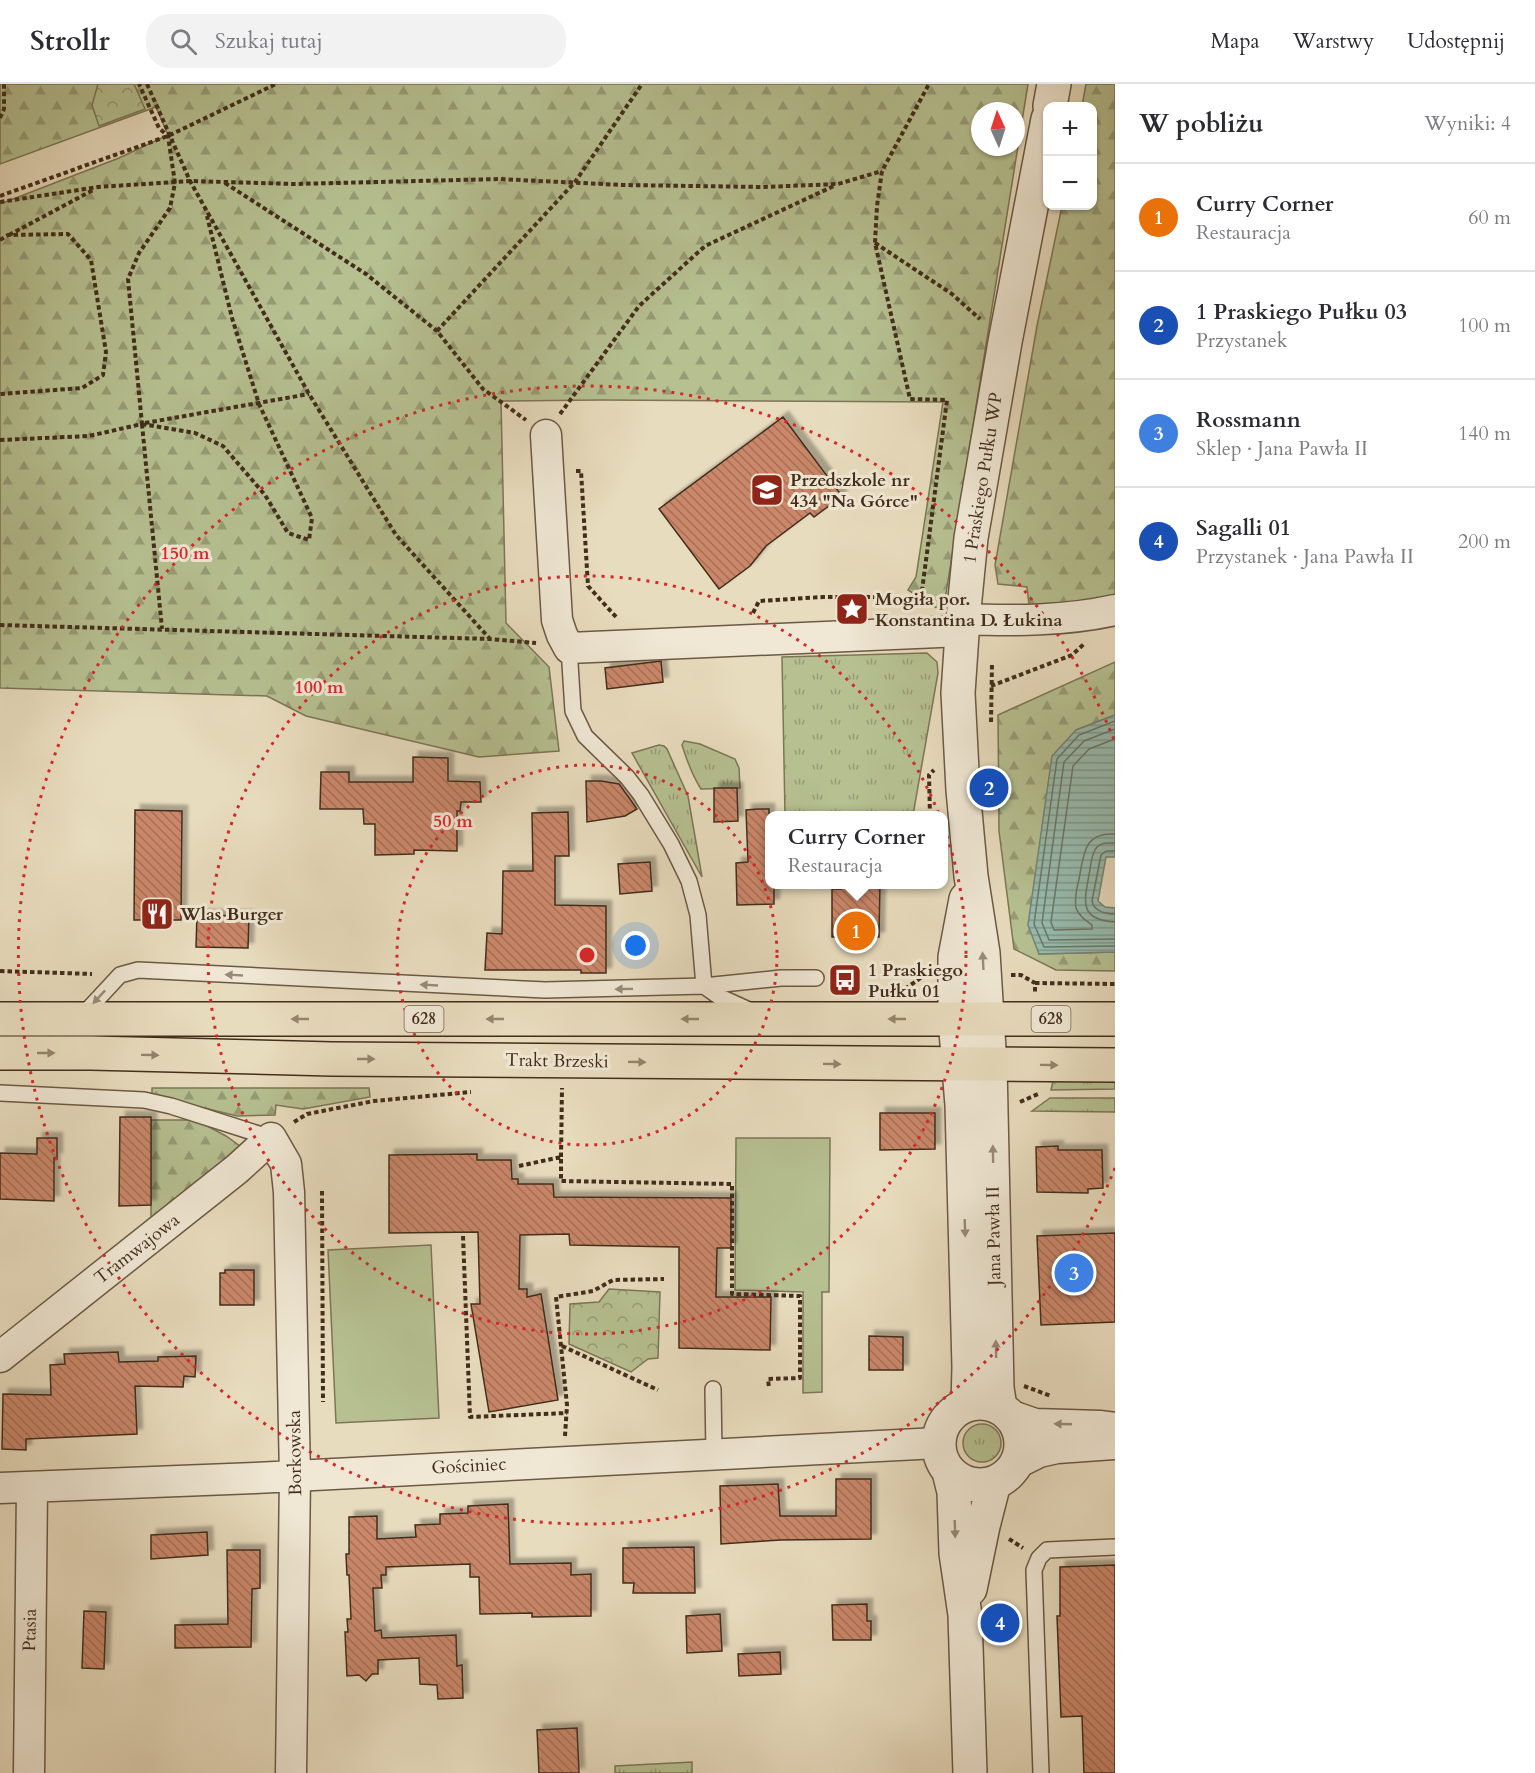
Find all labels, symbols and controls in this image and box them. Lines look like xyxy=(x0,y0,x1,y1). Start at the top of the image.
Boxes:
search box xyxy=(146,14,566,68)
text: Strollr xyxy=(30,22,110,60)
icon: search xyxy=(167,25,200,58)
text: Szukaj tutaj xyxy=(215,26,323,56)
text: Mapa xyxy=(1211,27,1260,56)
text: Warstwy xyxy=(1293,27,1374,56)
text: Udostępnij xyxy=(1407,27,1505,56)
north arrow xyxy=(971,102,1025,156)
map controls xyxy=(1043,102,1097,210)
button: + xyxy=(1043,102,1097,156)
text: W pobliżu xyxy=(1139,106,1264,141)
text: Wyniki: 4 xyxy=(1424,110,1511,137)
button: − xyxy=(1043,156,1097,210)
text: Curry Corner xyxy=(1196,189,1334,219)
text: 1 xyxy=(1153,204,1164,231)
text: 60 m xyxy=(1468,204,1511,231)
text: Restauracja xyxy=(1196,219,1291,246)
text: 1 Praskiego Pułku 03 xyxy=(1196,297,1407,327)
text: 2 xyxy=(1153,312,1164,339)
text: 100 m xyxy=(1458,312,1511,339)
text: Przystanek xyxy=(1196,327,1287,354)
street label: 1 Praskiego Pułku WP xyxy=(957,390,1009,565)
text: Rossmann xyxy=(1196,405,1301,435)
text: 3 xyxy=(1153,420,1164,447)
text: 140 m xyxy=(1458,420,1511,447)
text: Sklep · Jana Pawła II xyxy=(1196,435,1368,462)
place label: Przedszkole nr 434 "Na Górce" xyxy=(790,468,918,514)
school or university icon: Przedszkole nr 434 "Na Górce" xyxy=(749,472,785,508)
text: Sagalli 01 xyxy=(1196,513,1291,543)
text: 4 xyxy=(1153,528,1164,555)
text: 200 m xyxy=(1458,528,1511,555)
text: 150 m xyxy=(160,541,210,566)
text: Przystanek · Jana Pawła II xyxy=(1196,543,1414,570)
place label: Mogiła por. Konstantina D. Łukina xyxy=(875,587,1063,633)
place icon: Mogiła por. Konstantina D. Łukina xyxy=(834,591,870,627)
text: 100 m xyxy=(294,675,344,700)
pin: 2 xyxy=(970,766,1008,810)
text: 50 m xyxy=(433,809,473,834)
popup xyxy=(765,811,948,889)
text: Curry Corner xyxy=(788,822,925,852)
text: Restauracja xyxy=(788,852,883,879)
restaurant icon: Wlas Burger xyxy=(139,896,175,932)
place label: Wlas Burger xyxy=(179,902,284,927)
pin: 1 xyxy=(836,908,876,954)
your location xyxy=(621,931,650,960)
centre of rings xyxy=(577,945,597,965)
one-way arrow xyxy=(978,951,987,970)
place label: 1 Praskiego Pułku 01 xyxy=(868,958,963,1004)
bus stop icon: 1 Praskiego Pułku 01 xyxy=(827,962,863,998)
one-way arrow xyxy=(225,971,244,980)
one-way arrow xyxy=(420,980,439,989)
one-way arrow xyxy=(615,984,634,993)
one-way arrow xyxy=(93,990,107,1004)
road number: 628 xyxy=(404,1006,444,1032)
road number: 628 xyxy=(1032,1006,1070,1032)
one-way arrow xyxy=(291,1014,310,1024)
one-way arrow xyxy=(486,1014,505,1024)
one-way arrow xyxy=(681,1014,700,1024)
one-way arrow xyxy=(887,1014,906,1024)
one-way arrow xyxy=(36,1048,55,1058)
street label: Trakt Brzeski xyxy=(505,1048,609,1074)
one-way arrow xyxy=(140,1050,159,1059)
one-way arrow xyxy=(356,1054,375,1064)
one-way arrow xyxy=(628,1057,647,1066)
one-way arrow xyxy=(823,1059,842,1069)
one-way arrow xyxy=(1039,1060,1058,1069)
one-way arrow xyxy=(988,1145,997,1164)
street label: Jana Pawła II xyxy=(981,1186,1007,1289)
street label: Tramwajowa xyxy=(89,1208,185,1290)
one-way arrow xyxy=(960,1219,970,1238)
pin: 3 xyxy=(1054,1250,1094,1296)
one-way arrow xyxy=(991,1339,1001,1358)
street label: Borkowska xyxy=(282,1410,308,1496)
one-way arrow xyxy=(1053,1420,1072,1429)
street label: Gościniec xyxy=(431,1452,507,1480)
one-way arrow xyxy=(950,1520,960,1539)
pin: 4 xyxy=(980,1600,1020,1646)
street label: Ptasia xyxy=(17,1608,43,1652)

